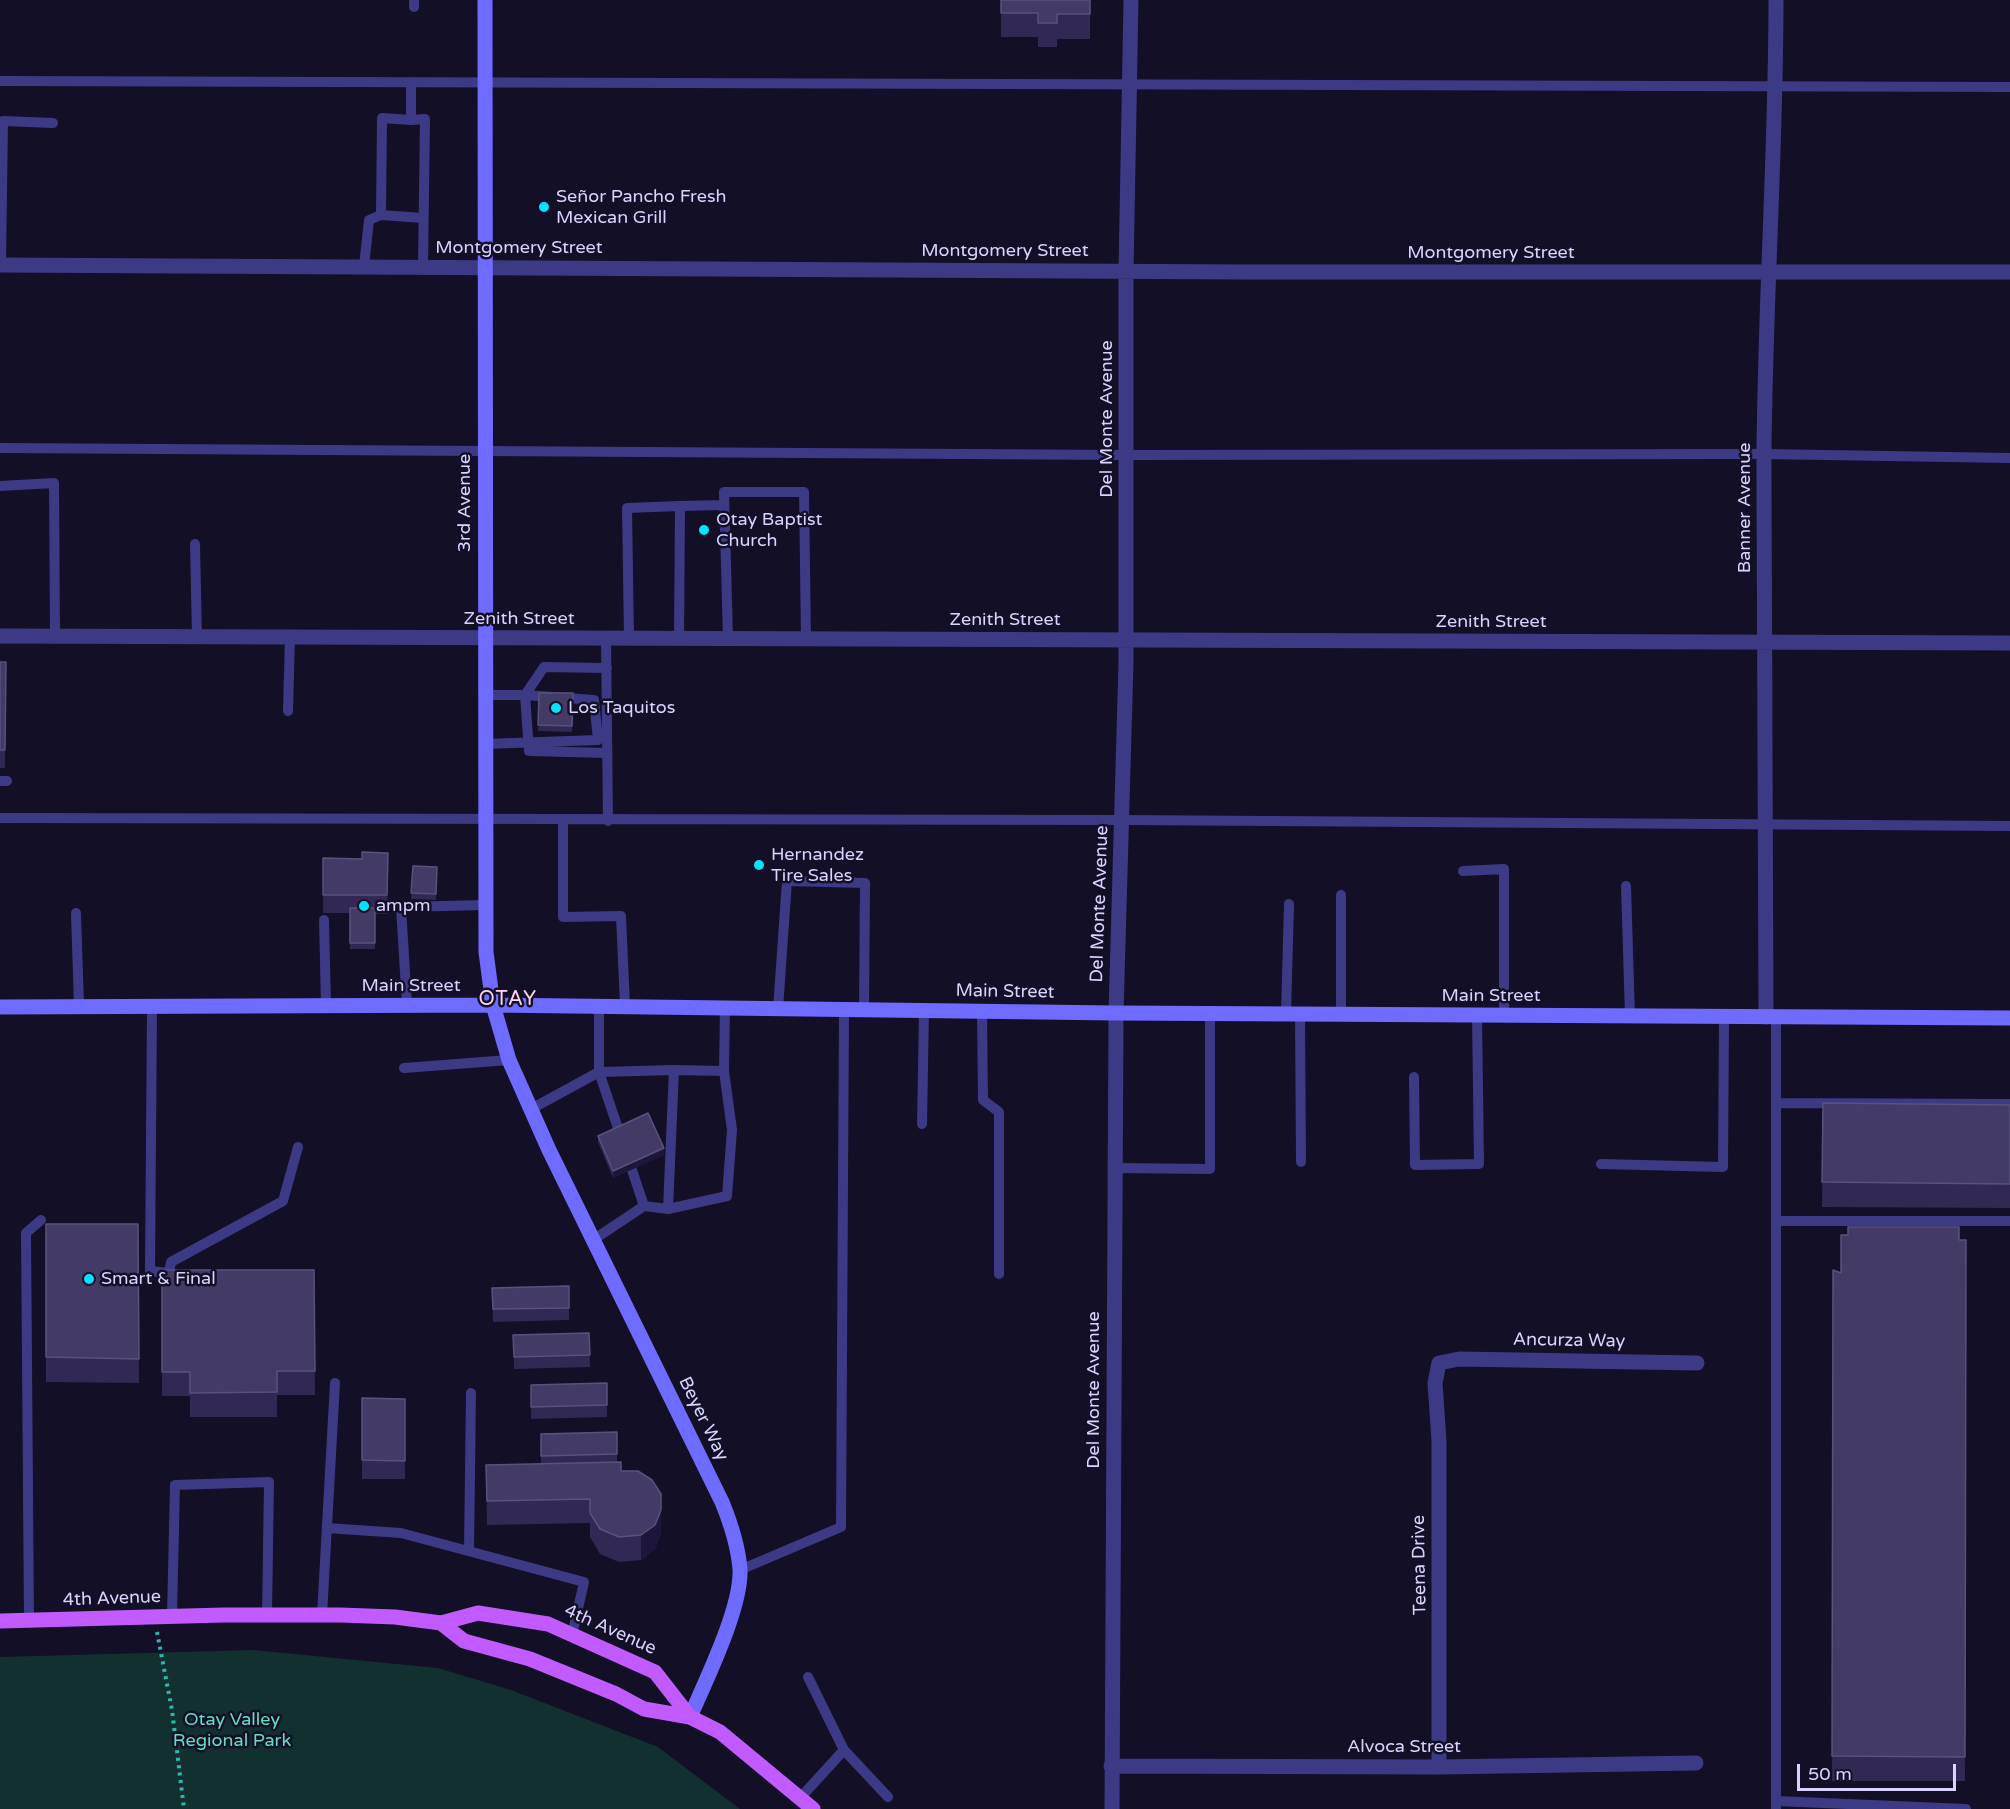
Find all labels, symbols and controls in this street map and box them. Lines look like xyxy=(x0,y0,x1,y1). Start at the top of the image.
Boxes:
place label: Señor Pancho Fresh Mexican Grill xyxy=(556,186,727,228)
marker: Señor Pancho Fresh Mexican Grill xyxy=(537,200,551,214)
street label: Montgomery Street xyxy=(435,237,603,259)
street label: Montgomery Street xyxy=(921,240,1089,262)
street label: Montgomery Street xyxy=(1407,242,1575,264)
street label: Del Monte Avenue xyxy=(1096,340,1118,498)
street label: Banner Avenue xyxy=(1734,443,1756,573)
street label: 3rd Avenue xyxy=(454,454,476,552)
place label: Otay Baptist Church xyxy=(716,509,822,552)
marker: Otay Baptist Church xyxy=(697,523,711,537)
street label: Zenith Street xyxy=(463,608,575,630)
street label: Zenith Street xyxy=(949,609,1061,631)
street label: Zenith Street xyxy=(1435,611,1547,633)
place label: Los Taquitos xyxy=(568,697,675,719)
marker: Los Taquitos xyxy=(549,701,563,715)
street label: Del Monte Avenue xyxy=(1086,825,1114,983)
place label: Hernandez Tire Sales xyxy=(771,844,864,886)
marker: Hernandez Tire Sales xyxy=(752,858,766,872)
place label: ampm xyxy=(376,895,431,917)
marker: ampm xyxy=(357,899,371,913)
street label: Main Street xyxy=(361,975,461,997)
street label: Main Street xyxy=(955,980,1055,1004)
street label: Main Street xyxy=(1441,985,1541,1007)
district label: OTAY xyxy=(478,988,538,1012)
place label: Smart & Final xyxy=(101,1268,216,1290)
marker: Smart & Final xyxy=(82,1272,96,1286)
street label: Del Monte Avenue xyxy=(1083,1311,1105,1469)
street label: Ancurza Way xyxy=(1513,1329,1625,1353)
street label: Beyer Way xyxy=(673,1373,733,1465)
street label: Teena Drive xyxy=(1408,1515,1432,1615)
street label: 4th Avenue xyxy=(63,1586,161,1612)
street label: 4th Avenue xyxy=(561,1600,659,1660)
park label: Otay Valley Regional Park xyxy=(173,1709,291,1752)
street label: Alvoca Street xyxy=(1347,1736,1461,1758)
scale bar xyxy=(1800,1752,1959,1790)
text: 50 m xyxy=(1808,1763,1852,1785)

